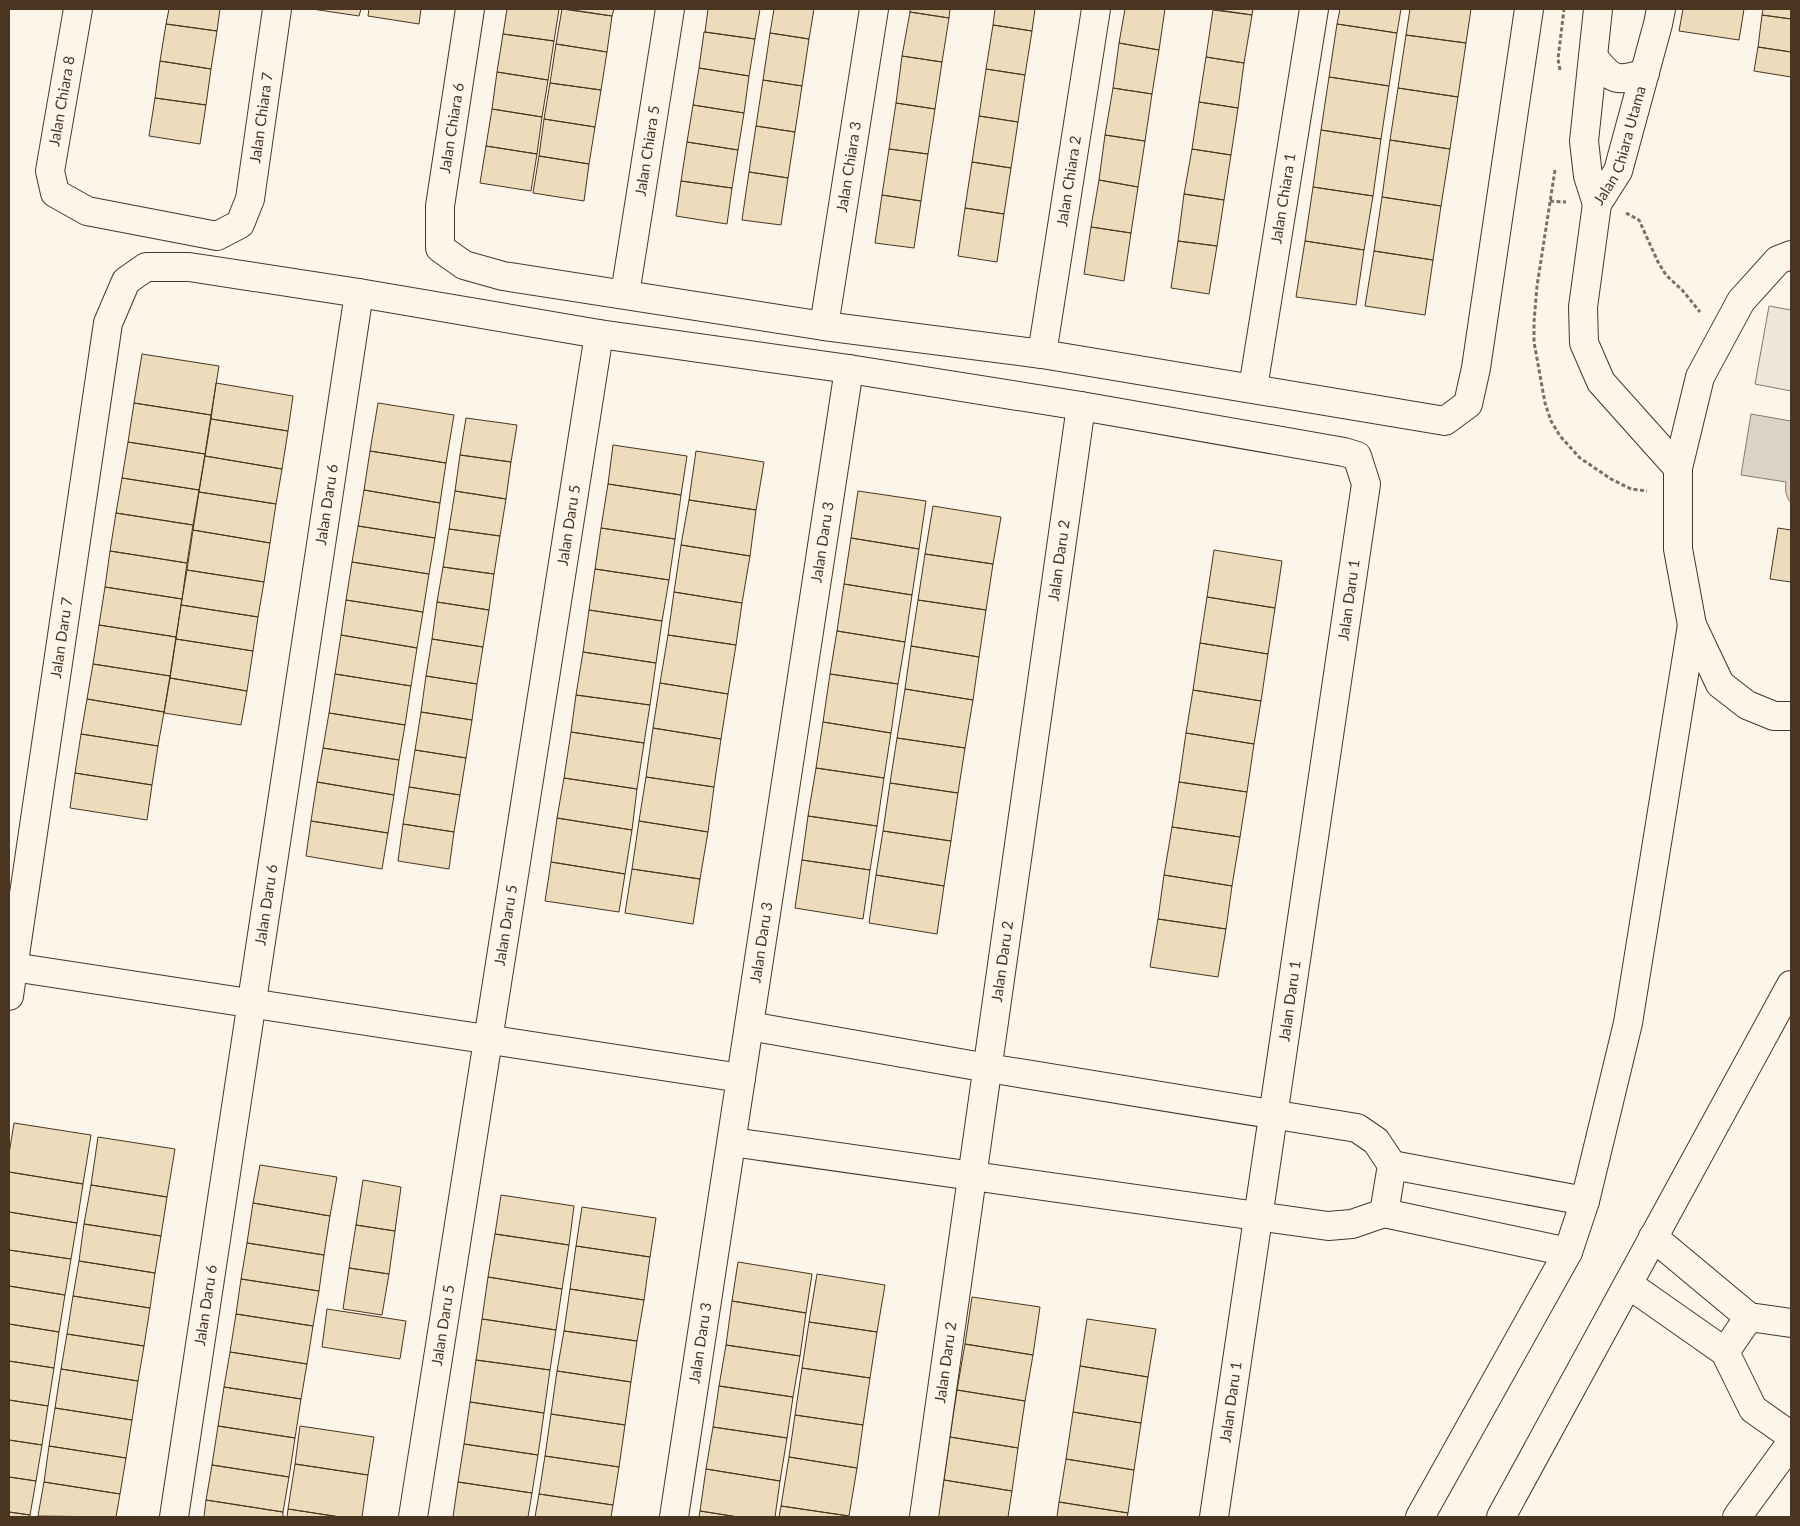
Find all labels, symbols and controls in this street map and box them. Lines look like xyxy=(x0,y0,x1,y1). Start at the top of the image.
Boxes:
street label: Jalan Chiara 8 xyxy=(44,54,78,147)
street label: Jalan Chiara 7 xyxy=(245,71,276,164)
street label: Jalan Chiara 6 xyxy=(435,81,467,174)
street label: Jalan Chiara Utama xyxy=(1589,84,1649,208)
street label: Jalan Chiara 5 xyxy=(631,104,663,197)
street label: Jalan Chiara 3 xyxy=(832,120,864,213)
street label: Jalan Chiara 2 xyxy=(1052,134,1084,228)
street label: Jalan Chiara 1 xyxy=(1266,152,1299,245)
street label: Jalan Daru 6 xyxy=(311,462,341,546)
street label: Jalan Daru 5 xyxy=(553,483,583,567)
street label: Jalan Daru 3 xyxy=(807,500,837,584)
street label: Jalan Daru 2 xyxy=(1044,519,1073,602)
street label: Jalan Daru 1 xyxy=(1333,558,1363,642)
street label: Jalan Daru 7 xyxy=(46,596,76,679)
street label: Jalan Daru 6 xyxy=(251,863,281,947)
street label: Jalan Daru 5 xyxy=(490,883,520,967)
street label: Jalan Daru 3 xyxy=(746,901,776,984)
street label: Jalan Daru 2 xyxy=(987,920,1016,1003)
street label: Jalan Daru 1 xyxy=(1274,959,1304,1043)
street label: Jalan Daru 6 xyxy=(190,1263,220,1347)
street label: Jalan Daru 5 xyxy=(427,1283,457,1367)
street label: Jalan Daru 3 xyxy=(684,1301,715,1385)
street label: Jalan Daru 2 xyxy=(930,1321,959,1404)
street label: Jalan Daru 1 xyxy=(1215,1360,1245,1444)

